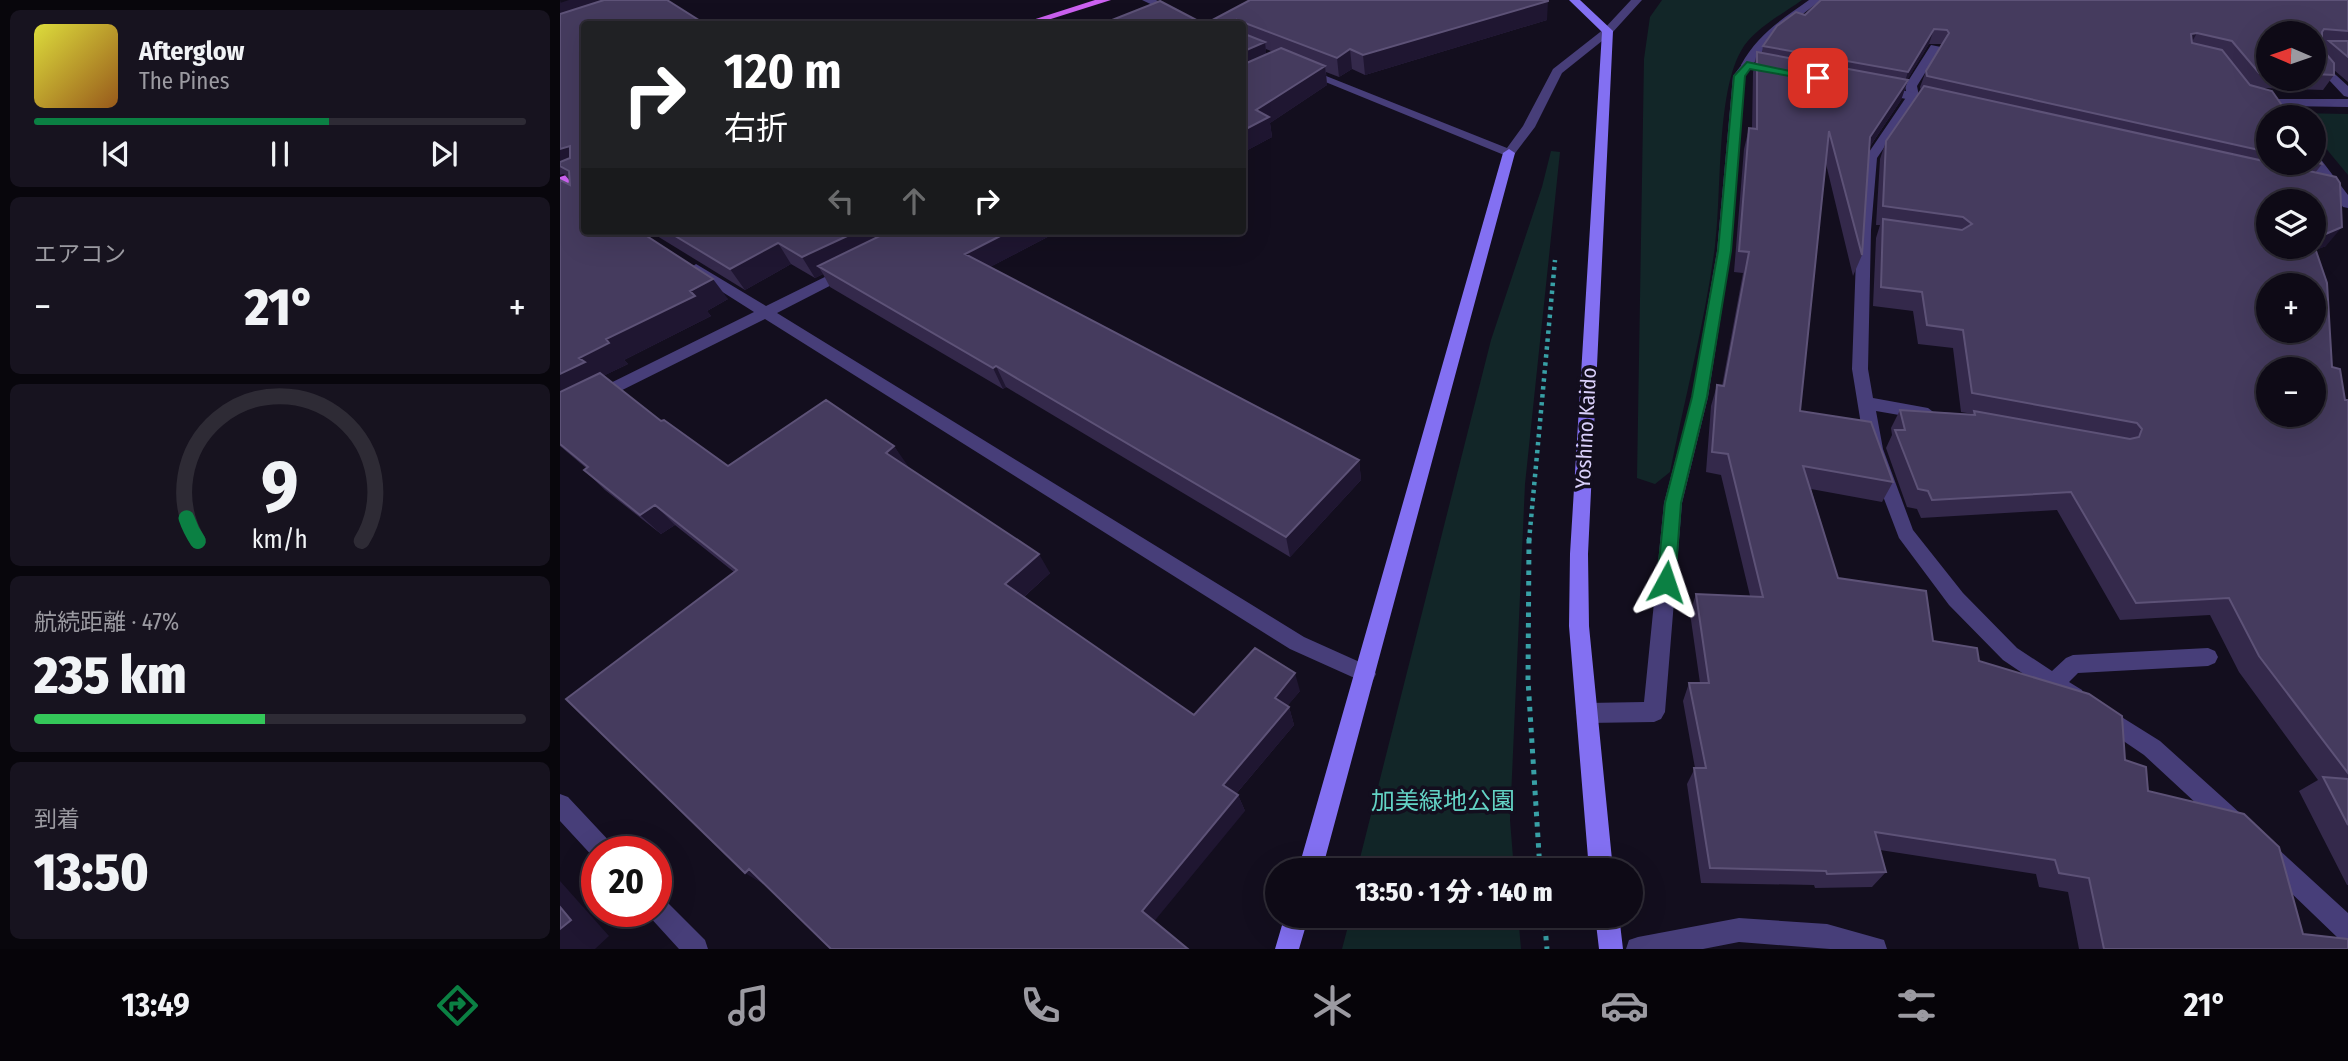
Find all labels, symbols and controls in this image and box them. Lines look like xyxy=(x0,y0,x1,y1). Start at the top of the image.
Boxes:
north arrow xyxy=(2256,21,2326,91)
map controls xyxy=(2256,21,2326,427)
text: Afterglow xyxy=(139,36,244,67)
text: 120 m xyxy=(724,42,842,101)
pin xyxy=(1788,48,1848,108)
icon: right xyxy=(609,49,700,140)
icon: arrive xyxy=(1799,59,1837,97)
text: The Pines xyxy=(139,67,230,95)
button: search xyxy=(2256,105,2326,175)
text: 右折 xyxy=(724,109,788,147)
icon: previous xyxy=(97,135,135,173)
icon: pause xyxy=(261,135,299,173)
icon: next xyxy=(425,135,463,173)
icon: left xyxy=(822,182,860,220)
icon: ahead xyxy=(895,182,933,220)
icon: right xyxy=(968,182,1006,220)
button: layers xyxy=(2256,189,2326,259)
text: エアコン xyxy=(34,240,126,268)
button: + xyxy=(2256,273,2326,343)
text: 21° xyxy=(245,276,315,339)
text: − xyxy=(34,284,51,330)
text: + xyxy=(509,284,526,330)
button: − xyxy=(2256,357,2326,427)
street label: Yoshino Kaido xyxy=(1570,367,1602,489)
text: 9 xyxy=(261,443,299,530)
text: km/h xyxy=(252,524,308,554)
position arrow xyxy=(1629,545,1703,619)
text: 航続距離 · 47% xyxy=(34,608,179,636)
text: 235 km xyxy=(34,644,187,707)
park label: 加美緑地公園 xyxy=(1371,787,1515,815)
text: 到着 xyxy=(34,805,80,833)
speed limit sign: 20 xyxy=(581,836,672,927)
text: 13:50 xyxy=(34,841,149,904)
text: 13:50 · 1 分 · 140 m xyxy=(1356,877,1552,908)
icon: directions xyxy=(433,981,482,1030)
icon: music xyxy=(724,981,773,1030)
icon: phone xyxy=(1016,981,1065,1030)
icon: climate xyxy=(1308,981,1357,1030)
icon: car xyxy=(1600,981,1649,1030)
icon: filters xyxy=(1892,981,1941,1030)
text: 13:49 xyxy=(121,986,190,1024)
text: 21° xyxy=(2184,986,2227,1024)

